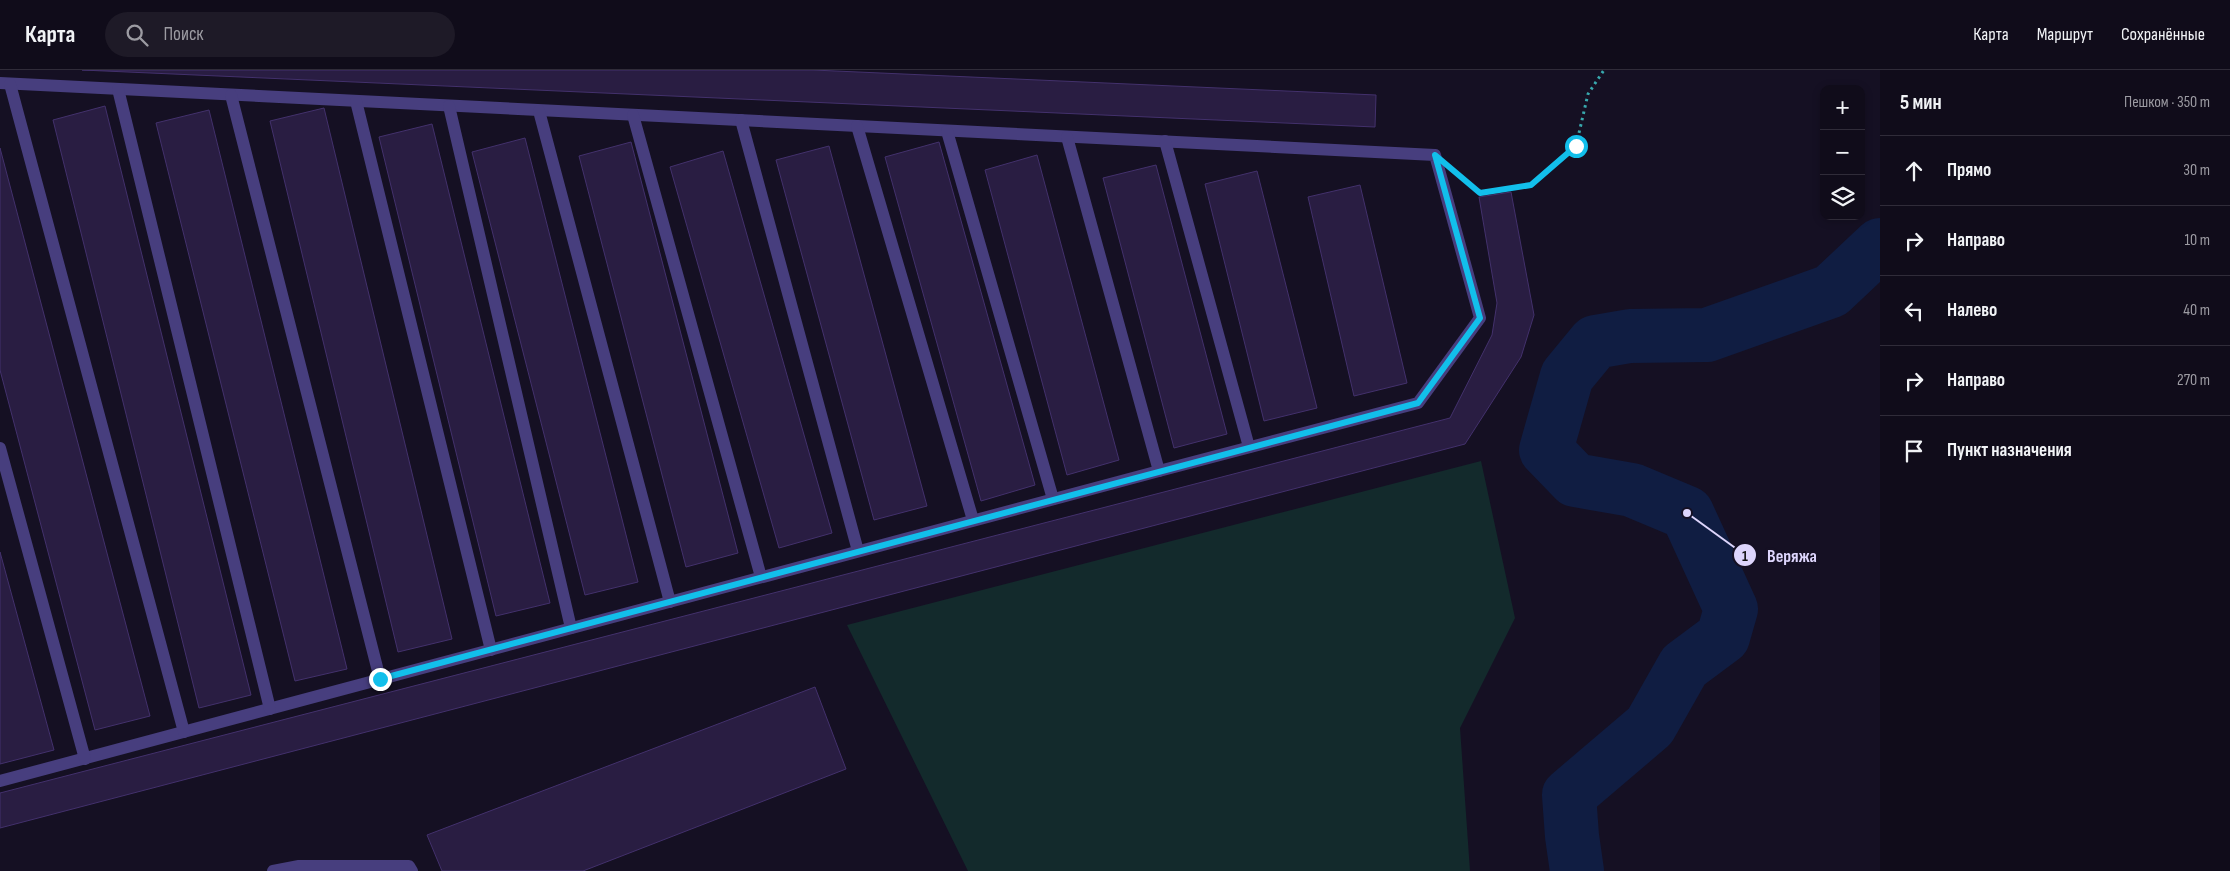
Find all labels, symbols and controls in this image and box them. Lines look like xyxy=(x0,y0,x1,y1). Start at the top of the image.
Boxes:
search box xyxy=(105,12,455,57)
text: Карта xyxy=(25,20,75,49)
icon: search xyxy=(123,21,151,49)
text: Поиск xyxy=(163,23,204,46)
text: Карта xyxy=(1973,24,2009,45)
text: Маршрут xyxy=(2037,24,2093,45)
text: Сохранённые xyxy=(2121,24,2205,45)
map controls xyxy=(1820,85,1865,220)
button: + xyxy=(1820,85,1865,130)
text: 5 мин xyxy=(1900,90,1942,115)
text: Пешком · 350 m xyxy=(2124,93,2210,112)
button: − xyxy=(1820,130,1865,175)
route start xyxy=(1565,135,1588,158)
icon: ahead xyxy=(1900,157,1928,185)
text: Прямо xyxy=(1947,159,1991,182)
text: 30 m xyxy=(2183,161,2210,180)
button: layers xyxy=(1820,175,1865,220)
icon: right xyxy=(1900,227,1928,255)
text: Направо xyxy=(1947,229,2005,252)
text: 10 m xyxy=(2184,231,2210,250)
icon: left xyxy=(1900,297,1928,325)
text: Налево xyxy=(1947,299,1997,322)
text: 40 m xyxy=(2183,301,2210,320)
icon: right xyxy=(1900,367,1928,395)
text: Направо xyxy=(1947,369,2005,392)
text: 270 m xyxy=(2177,371,2210,390)
icon: arrive xyxy=(1900,437,1928,465)
text: Пункт назначения xyxy=(1947,439,2072,462)
callout: Веряжа xyxy=(1732,539,1827,572)
text: Веряжа xyxy=(1767,546,1817,567)
text: 1 xyxy=(1742,547,1748,566)
route end xyxy=(369,668,392,691)

